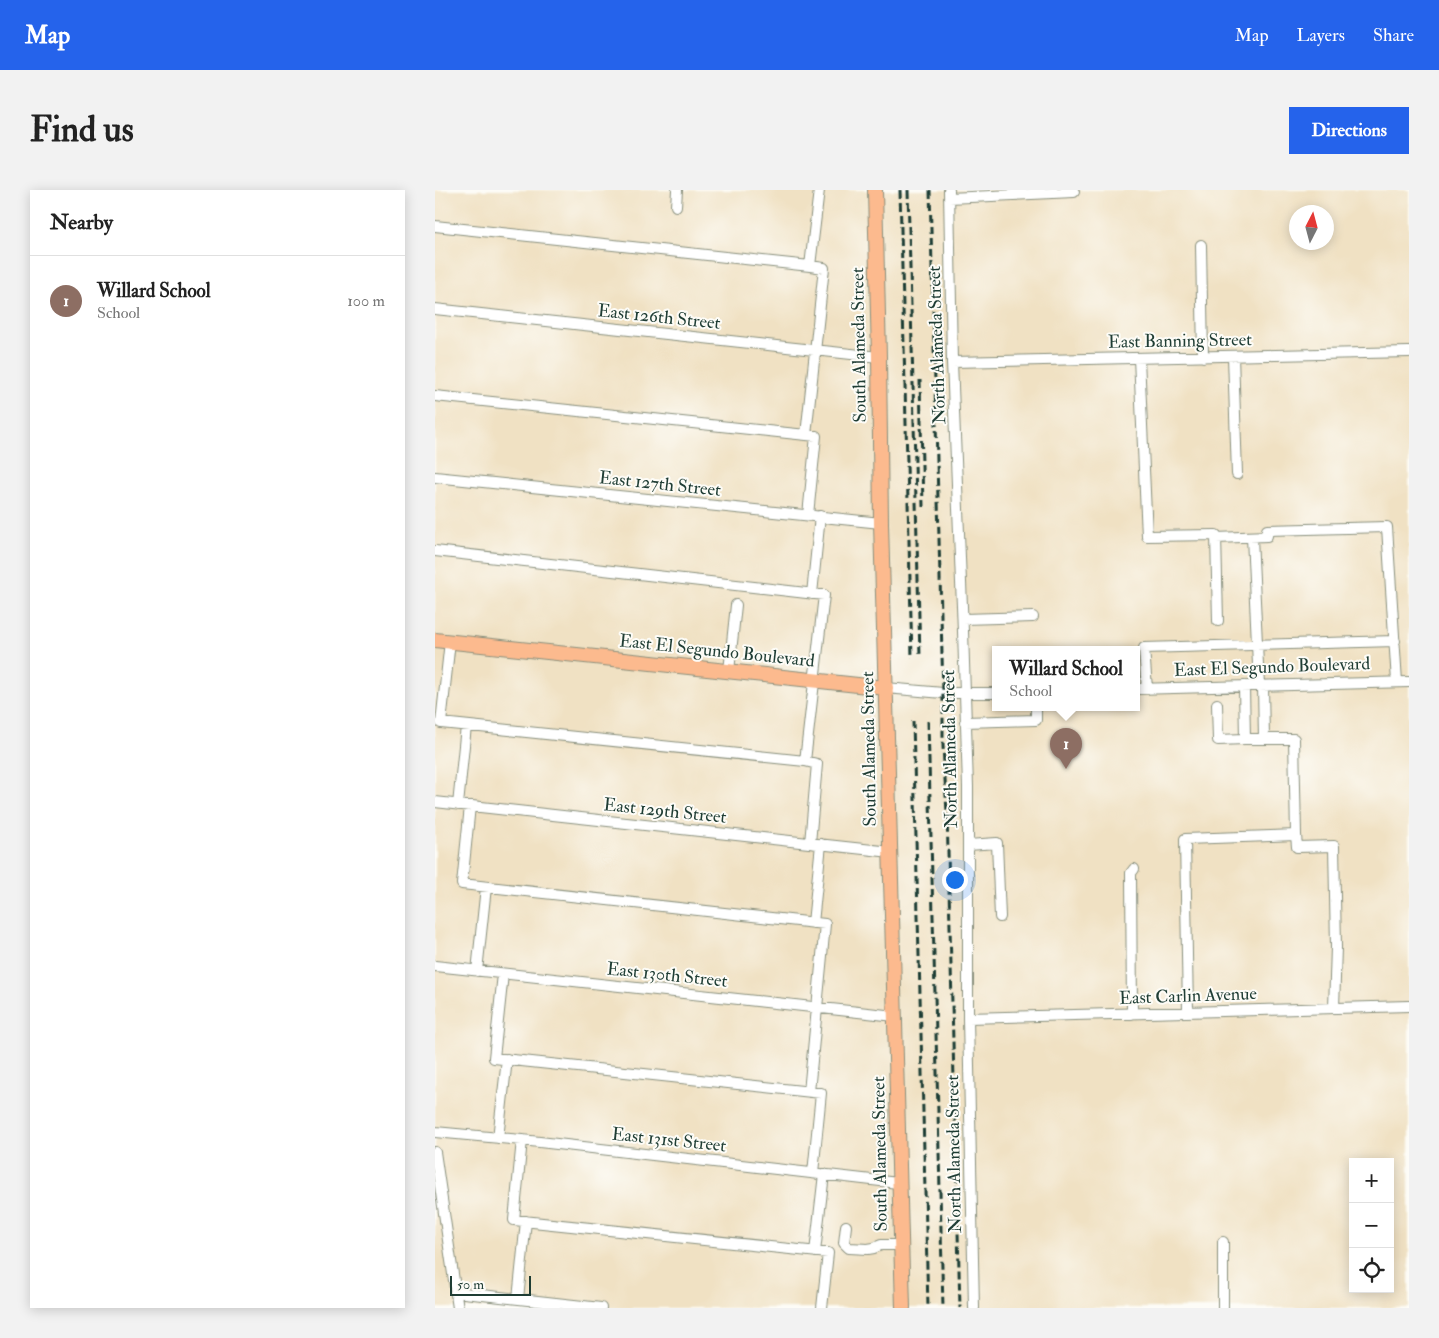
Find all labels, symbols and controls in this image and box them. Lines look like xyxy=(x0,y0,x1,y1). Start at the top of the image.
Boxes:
text: Map xyxy=(25,20,70,51)
text: Map xyxy=(1235,24,1269,47)
text: Layers xyxy=(1297,24,1345,47)
text: Share xyxy=(1373,24,1414,47)
button: Directions xyxy=(1289,107,1409,154)
text: Find us xyxy=(30,108,134,152)
north arrow xyxy=(1289,205,1334,250)
text: Nearby xyxy=(50,209,113,236)
street label: North Alameda Street xyxy=(923,265,951,425)
street label: South Alameda Street xyxy=(846,267,872,423)
text: Willard School xyxy=(97,279,211,303)
text: 1 xyxy=(63,291,69,311)
text: 100 m xyxy=(347,291,385,311)
street label: East 126th Street xyxy=(597,299,722,335)
text: School xyxy=(97,303,140,323)
street label: East Banning Street xyxy=(1108,328,1252,354)
street label: East 127th Street xyxy=(598,466,722,502)
street label: East El Segundo Boulevard xyxy=(618,629,816,673)
popup xyxy=(992,646,1140,711)
street label: East El Segundo Boulevard xyxy=(1174,652,1371,682)
text: Willard School xyxy=(1009,657,1123,681)
street label: North Alameda Street xyxy=(937,669,963,828)
street label: South Alameda Street xyxy=(856,671,882,827)
text: School xyxy=(1009,681,1052,701)
pin: 1 xyxy=(1050,728,1082,769)
street label: East 129th Street xyxy=(602,793,728,829)
your location xyxy=(942,867,968,893)
street label: East 130th Street xyxy=(606,957,729,993)
street label: East Carlin Avenue xyxy=(1119,982,1258,1010)
street label: North Alameda Street xyxy=(941,1074,967,1233)
street label: South Alameda Street xyxy=(867,1076,893,1232)
street label: East 131st Street xyxy=(611,1123,728,1157)
map controls xyxy=(1349,1158,1394,1293)
button: + xyxy=(1349,1158,1394,1203)
button: − xyxy=(1349,1203,1394,1248)
button: locate xyxy=(1349,1248,1394,1293)
scale bar xyxy=(450,1273,531,1296)
text: 50 m xyxy=(457,1276,484,1293)

